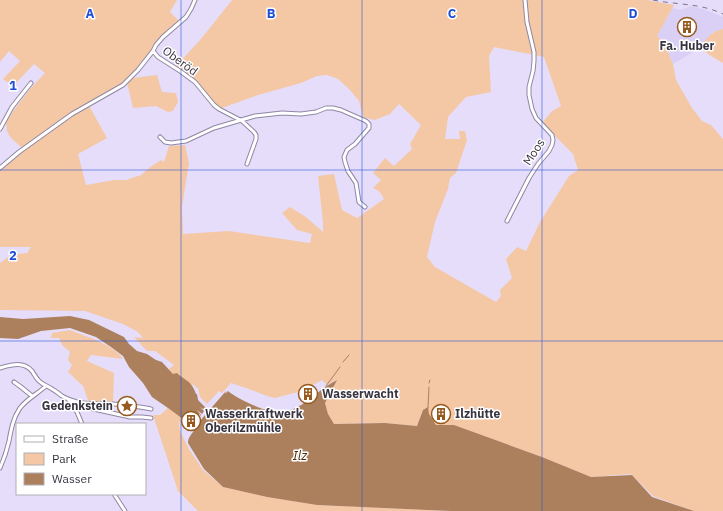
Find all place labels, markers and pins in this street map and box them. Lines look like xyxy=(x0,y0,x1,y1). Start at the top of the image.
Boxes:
building icon: Fa. Huber xyxy=(676,16,698,38)
place label: Fa. Huber xyxy=(660,38,715,53)
building icon: Wasserwacht xyxy=(297,383,319,405)
place label: Wasserwacht xyxy=(322,386,399,401)
place icon: Gedenkstein xyxy=(116,395,138,417)
place label: Gedenkstein xyxy=(42,398,113,413)
building icon: Ilzhütte xyxy=(430,403,452,425)
place label: Wasserkraftwerk Oberilzmühle xyxy=(205,406,303,435)
place label: Ilzhütte xyxy=(455,406,500,421)
building icon: Wasserkraftwerk Oberilzmühle xyxy=(180,410,202,432)

